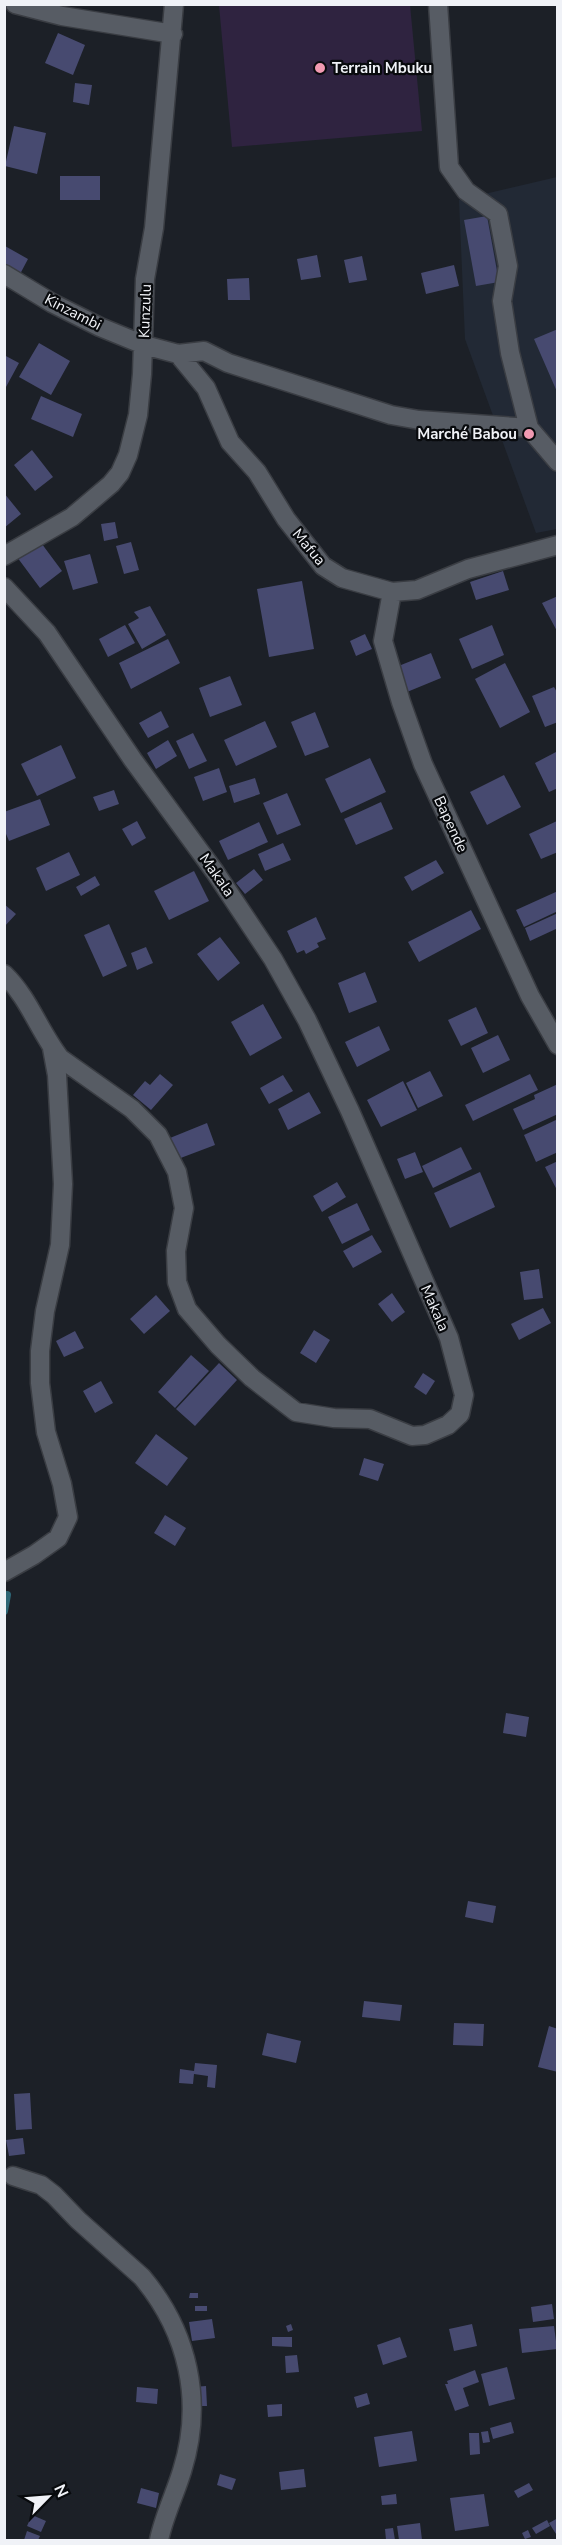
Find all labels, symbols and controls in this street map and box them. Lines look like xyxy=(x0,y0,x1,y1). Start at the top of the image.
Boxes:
place label: Terrain Mbuku xyxy=(332,58,432,78)
marker: Terrain Mbuku xyxy=(313,61,327,75)
street label: Kunzulu xyxy=(134,283,156,339)
street label: Kinzambi xyxy=(41,289,105,335)
place label: Marché Babou xyxy=(417,424,517,444)
marker: Marché Babou xyxy=(522,427,536,441)
street label: Mafua xyxy=(288,524,330,570)
street label: Bapende xyxy=(429,793,473,855)
street label: Makala xyxy=(195,849,239,901)
street label: Makala xyxy=(416,1282,454,1334)
north arrow xyxy=(18,2467,78,2527)
text: N xyxy=(48,2481,73,2501)

